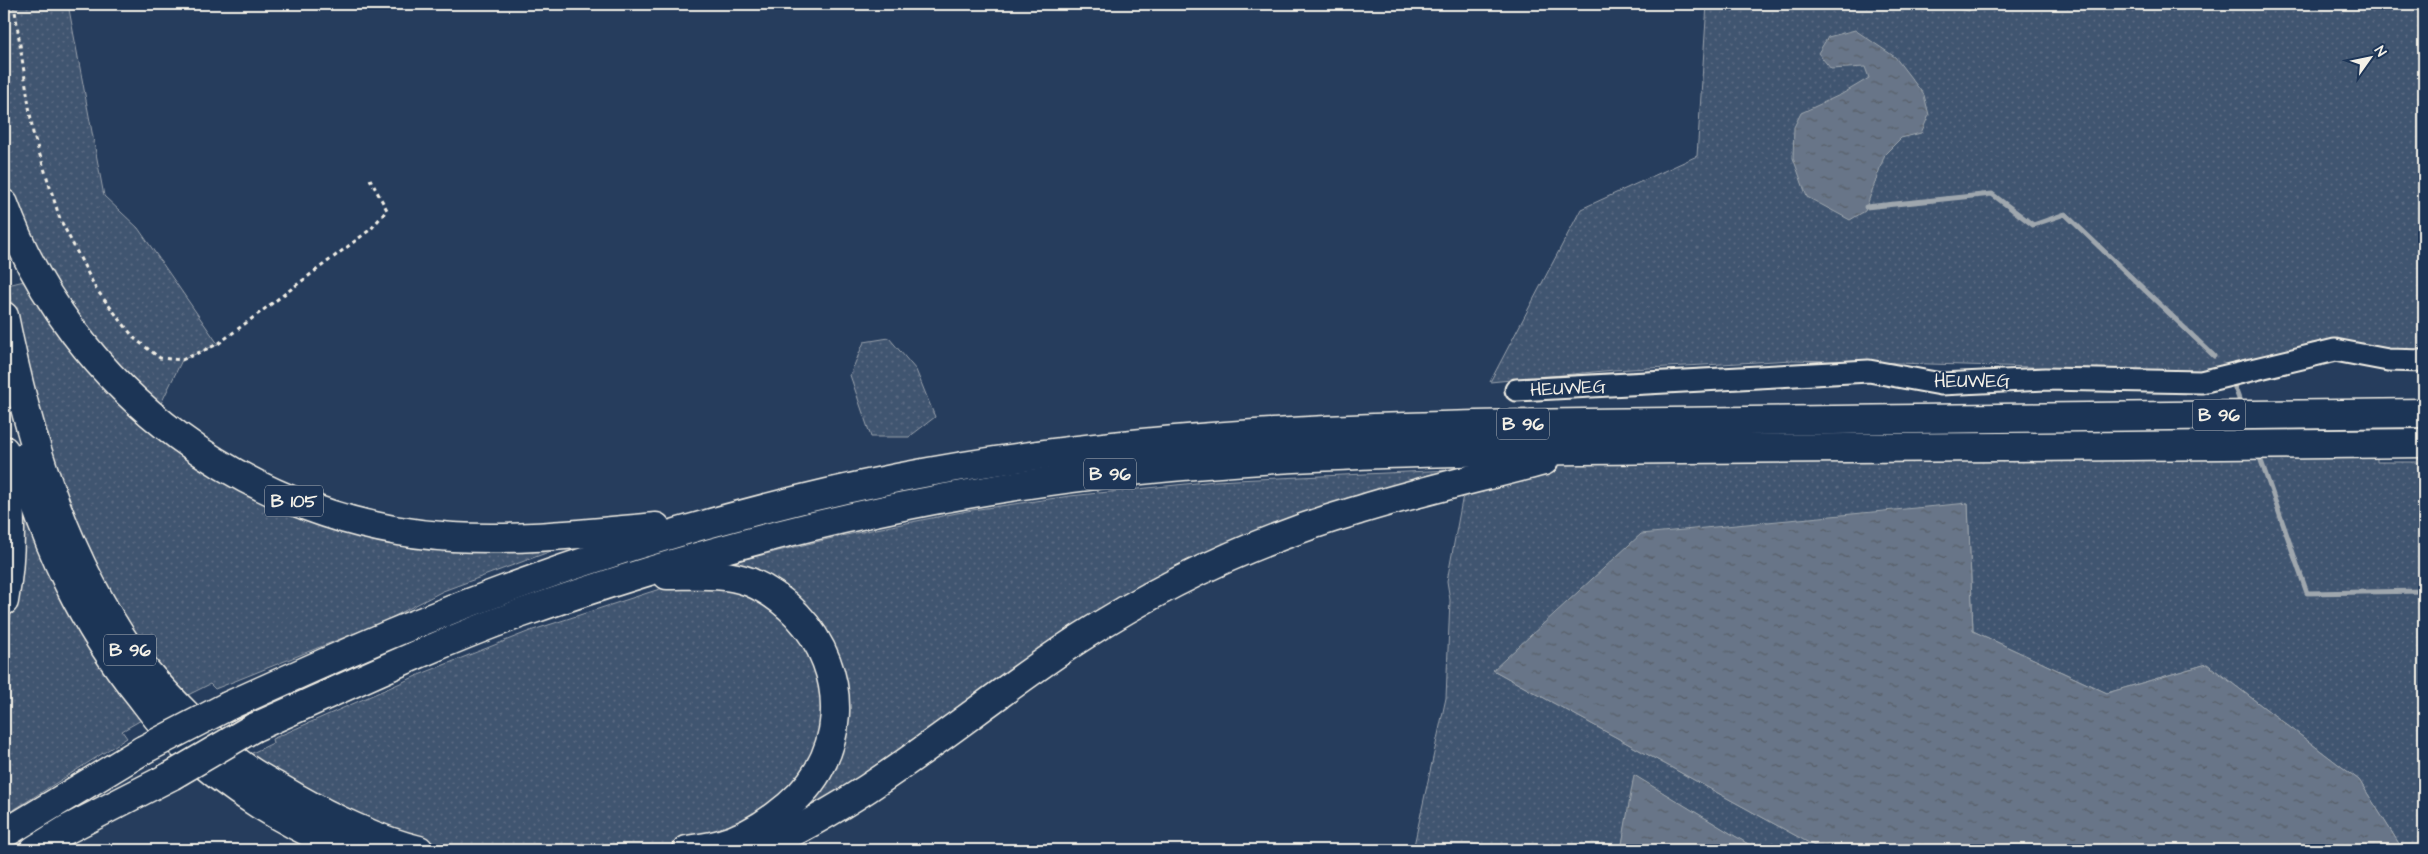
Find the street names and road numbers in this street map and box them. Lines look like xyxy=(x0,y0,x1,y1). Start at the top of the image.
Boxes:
street label: HEUWEG xyxy=(1934,368,2010,395)
street label: HEUWEG xyxy=(1530,373,1607,404)
road number: B 96 xyxy=(2193,400,2245,430)
road number: B 96 xyxy=(1497,408,1549,439)
road number: B 96 xyxy=(1084,458,1136,489)
road number: B 105 xyxy=(265,486,323,516)
road number: B 96 xyxy=(104,634,156,666)

